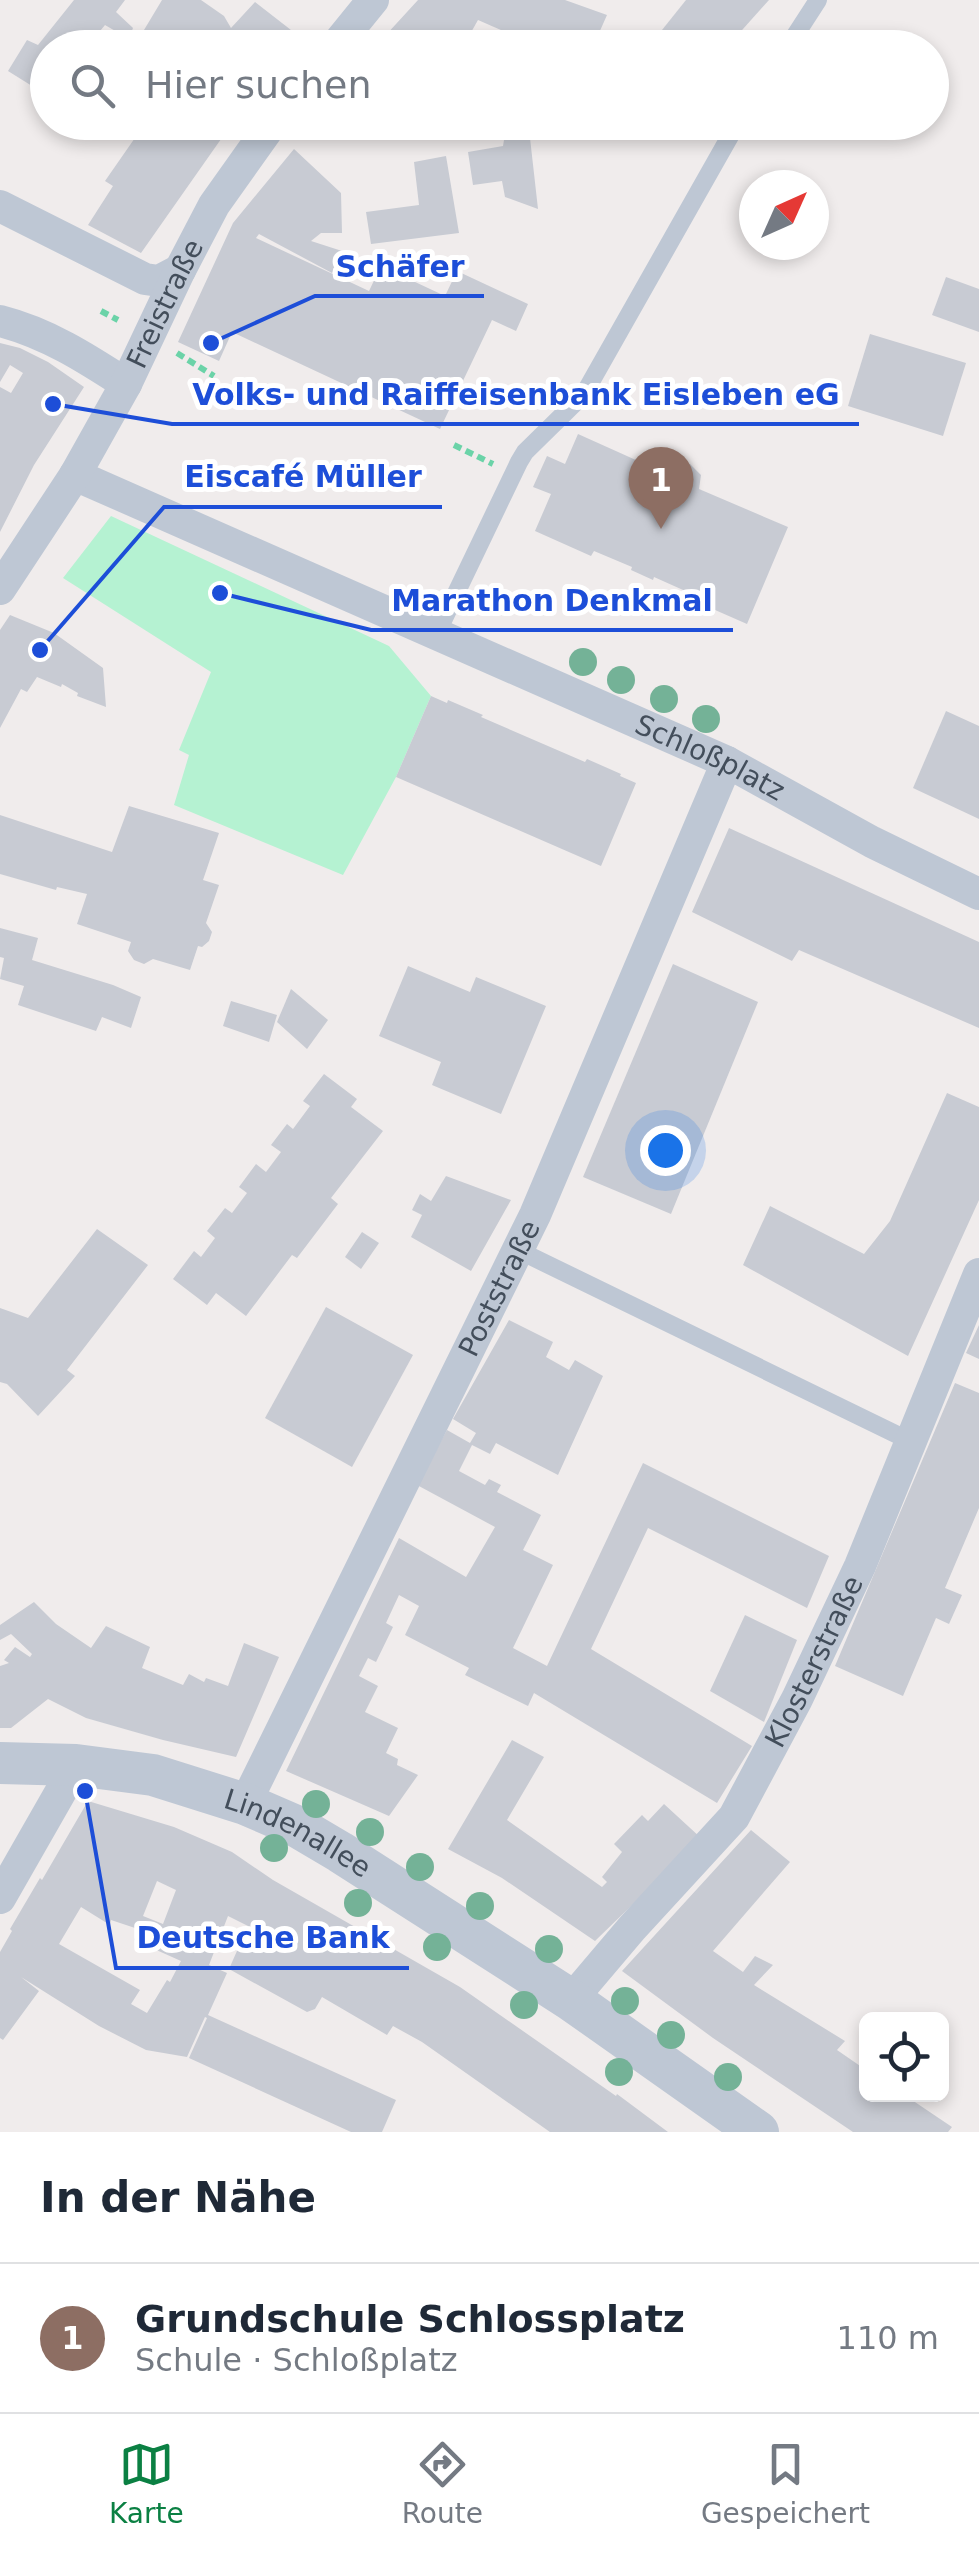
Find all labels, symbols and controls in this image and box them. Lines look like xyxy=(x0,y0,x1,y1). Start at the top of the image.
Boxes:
search box xyxy=(30,30,949,140)
icon: search xyxy=(65,58,120,113)
text: Hier suchen xyxy=(145,63,372,107)
north arrow xyxy=(739,170,829,260)
street label: Freistraße xyxy=(120,233,210,373)
callout: Schäfer xyxy=(315,236,484,296)
text: Schäfer xyxy=(335,249,465,284)
callout: Volks- und Raiffeisenbank Eisleben eG xyxy=(172,364,859,424)
text: Volks- und Raiffeisenbank Eisleben eG xyxy=(192,377,840,412)
pin: 1 xyxy=(628,446,694,529)
callout: Eiscafé Müller xyxy=(164,447,442,507)
text: Eiscafé Müller xyxy=(184,459,422,494)
callout: Marathon Denkmal xyxy=(371,570,733,630)
text: Marathon Denkmal xyxy=(391,583,713,618)
street label: Schloßplatz xyxy=(630,707,791,807)
your location xyxy=(640,1125,691,1176)
street label: Poststraße xyxy=(452,1215,546,1362)
street label: Klosterstraße xyxy=(758,1570,869,1753)
street label: Lindenallee xyxy=(220,1782,377,1884)
callout: Deutsche Bank xyxy=(116,1908,409,1968)
text: Deutsche Bank xyxy=(136,1920,391,1955)
map controls xyxy=(859,2012,949,2102)
button: locate xyxy=(859,2012,949,2102)
text: In der Nähe xyxy=(40,2173,316,2222)
text: Grundschule Schlossplatz xyxy=(135,2297,685,2341)
text: 1 xyxy=(61,2319,84,2357)
text: 110 m xyxy=(837,2319,939,2357)
text: Schule · Schloßplatz xyxy=(135,2341,458,2379)
tab: Karte xyxy=(109,2437,184,2530)
tab: Route xyxy=(402,2437,483,2530)
tab: Gespeichert xyxy=(701,2437,870,2530)

